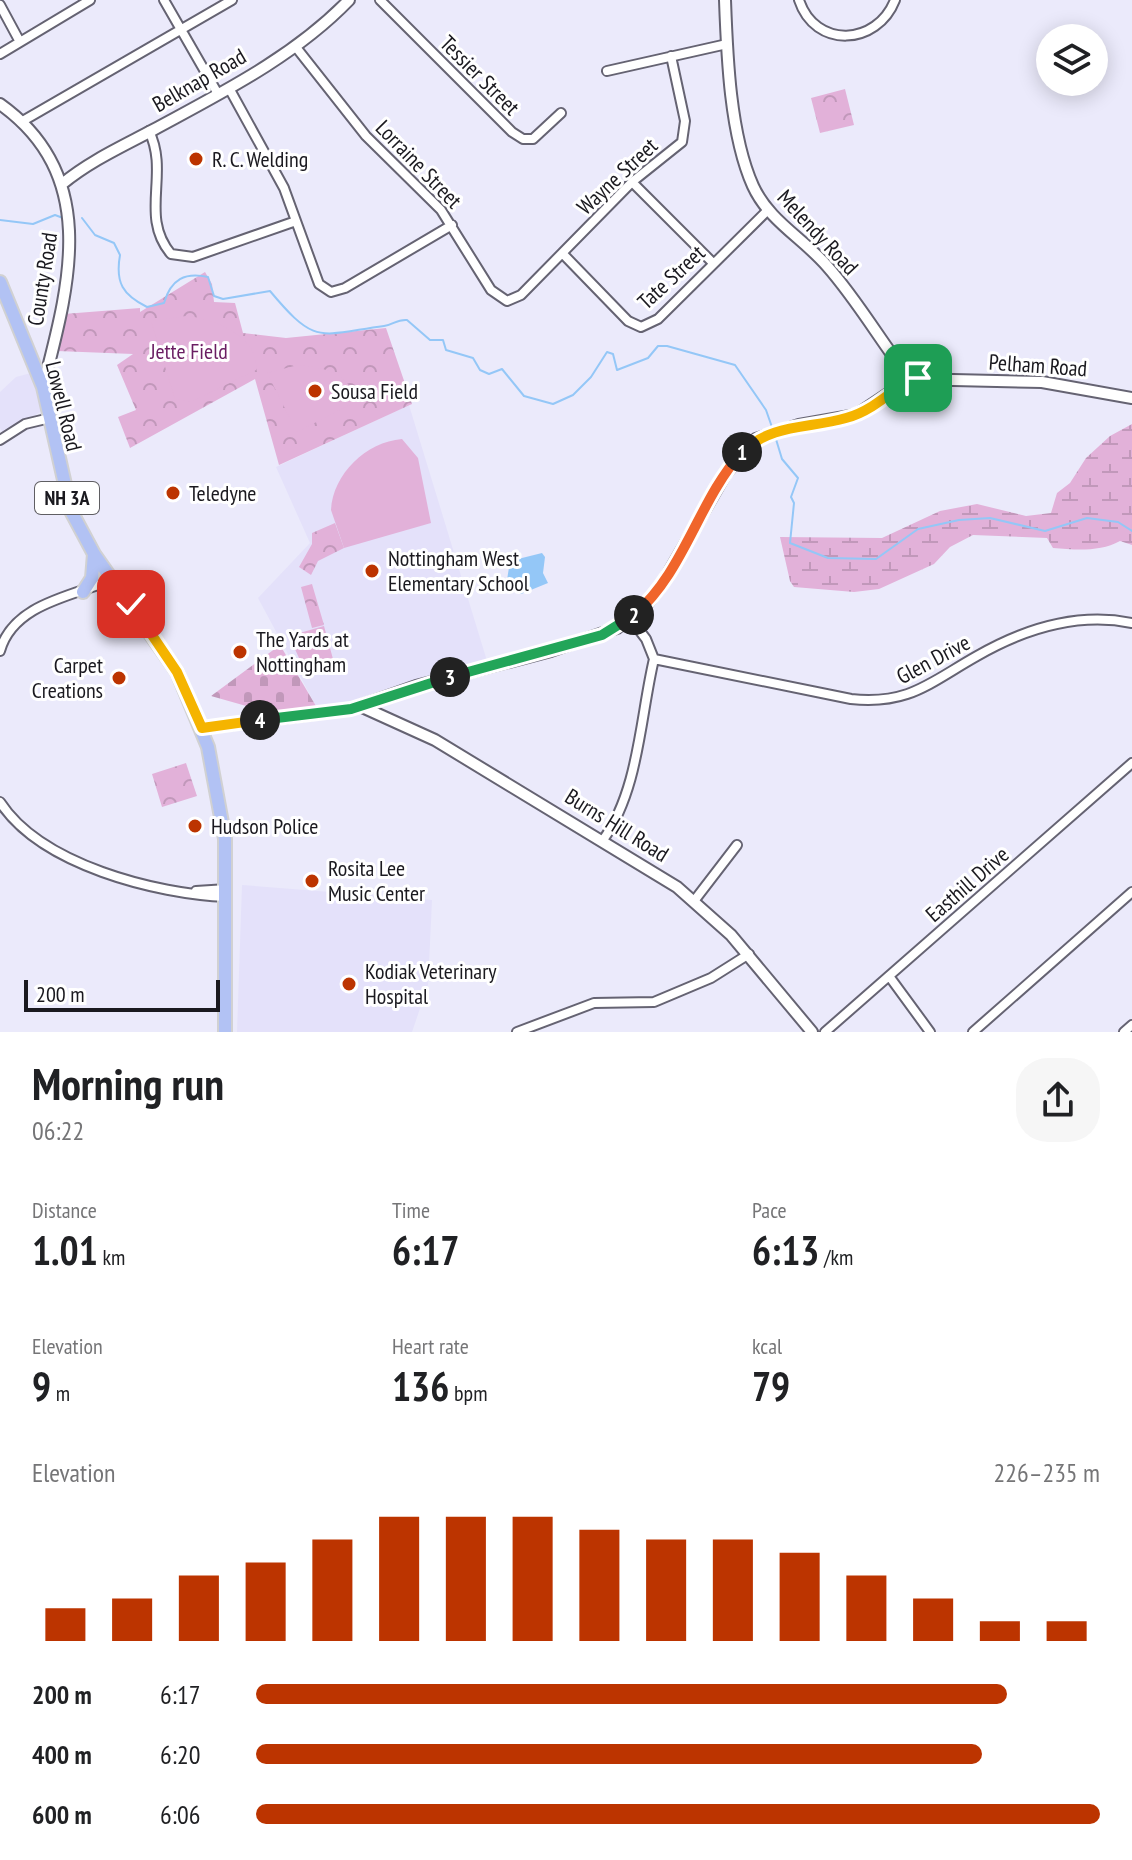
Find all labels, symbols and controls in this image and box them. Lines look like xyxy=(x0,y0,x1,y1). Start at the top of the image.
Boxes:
map controls xyxy=(1036,24,1108,96)
button: layers xyxy=(1036,24,1108,96)
street label: Tessier Street xyxy=(434,29,526,121)
street label: Belknap Road xyxy=(147,42,251,118)
street label: Lorraine Street xyxy=(370,114,468,214)
street label: Wayne Street xyxy=(571,132,663,220)
place label: R. C. Welding xyxy=(212,145,308,173)
marker: R. C. Welding xyxy=(187,150,205,168)
street label: Melendy Road xyxy=(772,184,864,280)
street label: County Road xyxy=(21,230,63,328)
street label: Tate Street xyxy=(631,239,711,315)
park label: Jette Field xyxy=(149,337,228,365)
pin xyxy=(884,344,952,412)
street label: Pelham Road xyxy=(988,348,1088,382)
icon: arrive xyxy=(896,356,940,400)
street label: Lowell Road xyxy=(39,358,89,454)
place label: Sousa Field xyxy=(331,377,418,405)
marker: Sousa Field xyxy=(306,382,324,400)
pin: 1 xyxy=(722,432,762,472)
text: 1 xyxy=(737,438,747,466)
place label: Teledyne xyxy=(189,479,256,507)
road number: NH 3A xyxy=(35,482,99,514)
marker: Teledyne xyxy=(164,484,182,502)
place label: Nottingham West Elementary School xyxy=(388,544,530,597)
marker: Nottingham West Elementary School xyxy=(363,562,381,580)
pin xyxy=(97,570,165,638)
icon: check xyxy=(109,582,153,626)
pin: 2 xyxy=(614,595,654,635)
text: 2 xyxy=(629,601,639,629)
place label: The Yards at Nottingham xyxy=(256,625,349,678)
street label: Glen Drive xyxy=(891,628,975,690)
marker: The Yards at Nottingham xyxy=(231,643,249,661)
place label: Carpet Creations xyxy=(32,651,103,704)
pin: 3 xyxy=(430,657,470,697)
text: 3 xyxy=(445,663,455,691)
marker: Carpet Creations xyxy=(110,669,128,687)
pin: 4 xyxy=(240,700,280,740)
text: 4 xyxy=(255,706,265,734)
street label: Burns Hill Road xyxy=(560,782,674,868)
place label: Hudson Police xyxy=(211,812,318,840)
marker: Hudson Police xyxy=(186,817,204,835)
street label: Easthill Drive xyxy=(920,840,1014,928)
place label: Rosita Lee Music Center xyxy=(328,854,425,907)
marker: Rosita Lee Music Center xyxy=(303,872,321,890)
place label: Kodiak Veterinary Hospital xyxy=(365,957,497,1010)
marker: Kodiak Veterinary Hospital xyxy=(340,975,358,993)
scale bar xyxy=(24,976,220,1012)
text: 200 m xyxy=(36,980,85,1008)
text: Morning run xyxy=(32,1055,224,1112)
button: share xyxy=(1016,1058,1100,1142)
text: 06:22 xyxy=(32,1114,84,1147)
text: Distance xyxy=(32,1196,97,1224)
text: Time xyxy=(392,1196,430,1224)
text: Pace xyxy=(752,1196,787,1224)
text: 1.01 xyxy=(32,1224,98,1276)
text: 6:17 xyxy=(392,1224,459,1276)
text: 6:13 xyxy=(752,1224,819,1276)
text: km xyxy=(98,1243,125,1271)
text: /km xyxy=(819,1243,853,1271)
text: Elevation xyxy=(32,1332,103,1360)
text: Heart rate xyxy=(392,1332,469,1360)
text: kcal xyxy=(752,1332,782,1360)
text: 9 xyxy=(32,1360,51,1412)
text: 136 xyxy=(392,1360,449,1412)
text: 79 xyxy=(752,1360,790,1412)
text: m xyxy=(51,1379,70,1407)
text: bpm xyxy=(449,1379,487,1407)
text: Elevation xyxy=(32,1456,115,1489)
text: 226–235 m xyxy=(994,1456,1100,1489)
text: 200 m xyxy=(32,1678,92,1711)
text: 6:17 xyxy=(160,1678,200,1711)
text: 400 m xyxy=(32,1738,92,1771)
text: 6:20 xyxy=(160,1738,200,1771)
text: 600 m xyxy=(32,1798,92,1831)
text: 6:06 xyxy=(160,1798,200,1831)

